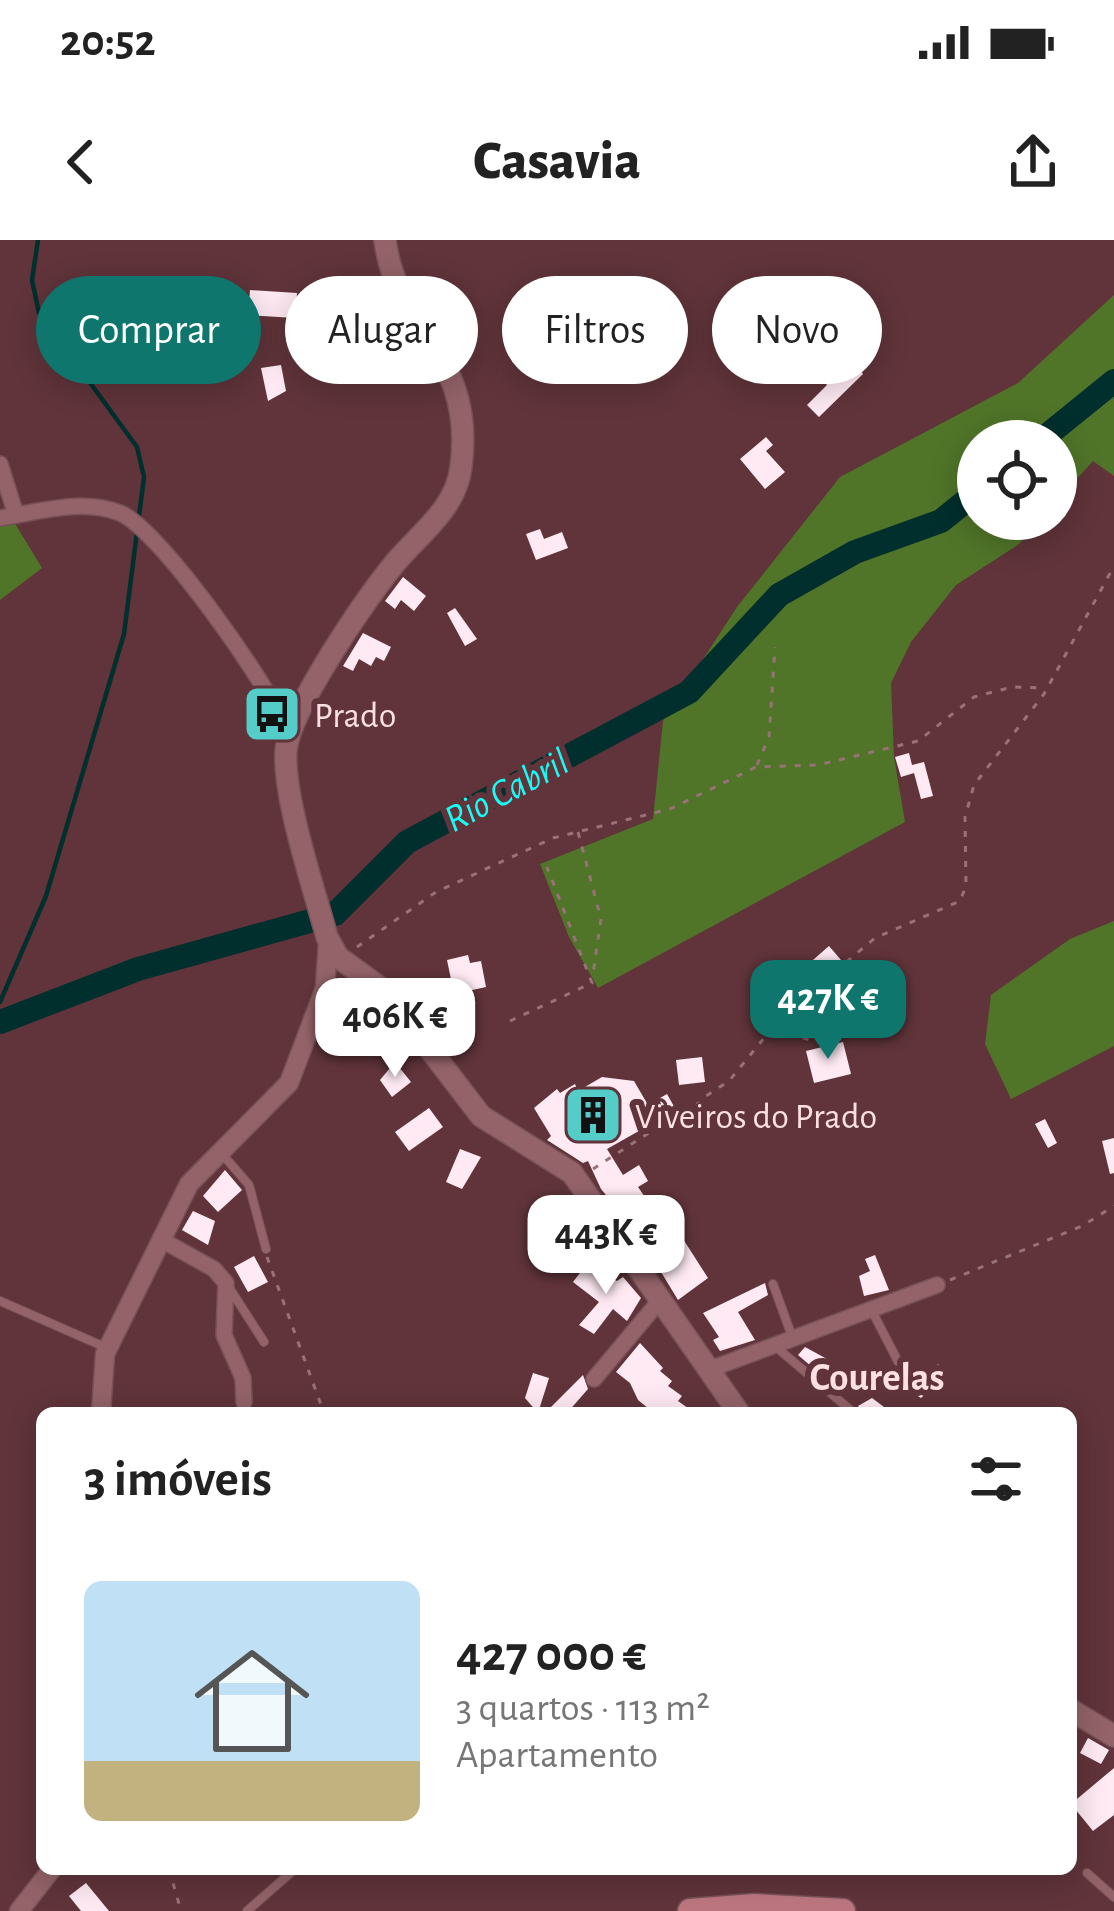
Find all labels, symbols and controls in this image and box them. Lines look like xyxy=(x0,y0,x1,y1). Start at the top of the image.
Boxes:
text: 20:52 xyxy=(60,19,156,64)
icon: back xyxy=(48,129,114,195)
icon: share xyxy=(1000,129,1066,195)
text: Casavia xyxy=(473,135,641,189)
chip: Comprar xyxy=(36,276,261,384)
chip: Alugar xyxy=(285,276,478,384)
chip: Filtros xyxy=(502,276,688,384)
chip: Novo xyxy=(712,276,882,384)
map controls xyxy=(957,420,1077,540)
button: locate xyxy=(957,420,1077,540)
bus stop icon: Prado xyxy=(241,683,303,745)
place label: Prado xyxy=(314,698,396,734)
water label: Rio Cabril xyxy=(439,742,576,840)
pin: 427K € xyxy=(730,960,926,1062)
pin: 406K € xyxy=(297,978,493,1080)
text: 427K € xyxy=(777,979,879,1018)
text: 406K € xyxy=(342,997,448,1036)
building icon: Viveiros do Prado xyxy=(562,1084,624,1146)
place label: Viveiros do Prado xyxy=(635,1099,877,1135)
pin: 443K € xyxy=(508,1195,704,1297)
text: 443K € xyxy=(555,1214,657,1253)
district label: Courelas xyxy=(810,1359,944,1398)
icon: filters xyxy=(963,1446,1029,1512)
text: 3 imóveis xyxy=(84,1454,272,1505)
icon: home xyxy=(180,1629,324,1773)
text: 427 000 € xyxy=(456,1629,647,1680)
text: 3 quartos · 113 m² xyxy=(456,1689,710,1728)
text: Apartamento xyxy=(456,1736,658,1775)

